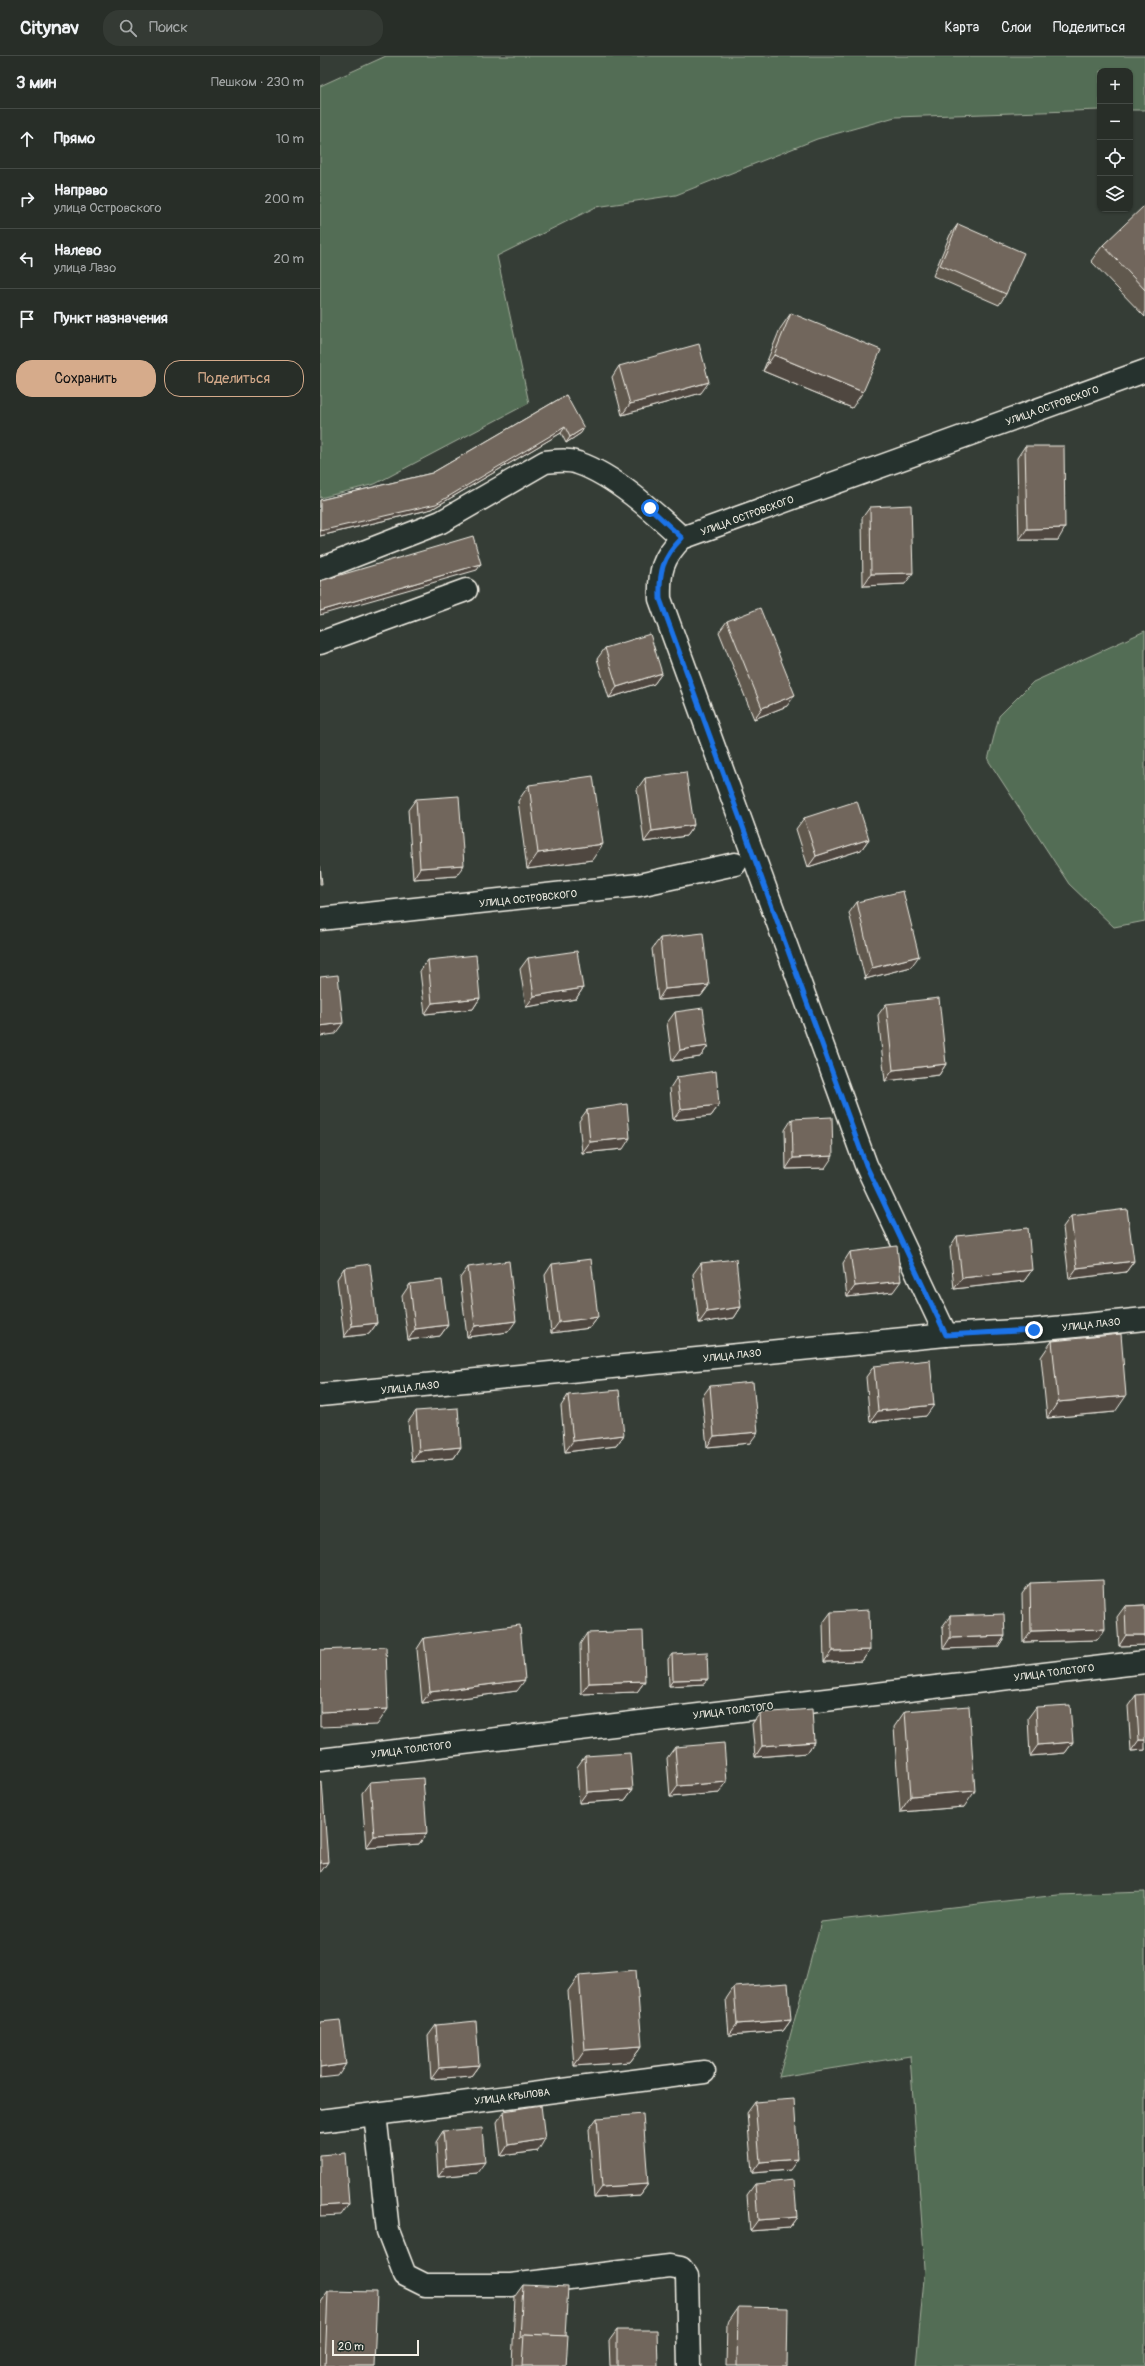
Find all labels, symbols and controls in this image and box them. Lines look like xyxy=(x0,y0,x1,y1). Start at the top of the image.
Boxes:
search box xyxy=(103,10,383,46)
text: Citynav xyxy=(20,16,79,40)
icon: search xyxy=(117,17,139,39)
text: Поиск xyxy=(149,18,188,37)
text: Карта xyxy=(945,19,979,36)
text: Слои xyxy=(1001,19,1031,36)
text: Поделиться xyxy=(1053,19,1125,36)
map controls xyxy=(1097,68,1133,212)
button: + xyxy=(1097,68,1133,104)
text: 3 мин xyxy=(16,72,56,93)
text: Пешком · 230 m xyxy=(211,74,304,90)
button: − xyxy=(1097,104,1133,140)
icon: ahead xyxy=(16,128,38,150)
text: Прямо xyxy=(54,129,95,148)
text: 10 m xyxy=(276,131,304,147)
button: locate xyxy=(1097,140,1133,176)
button: layers xyxy=(1097,176,1133,212)
text: Направо xyxy=(54,181,108,200)
icon: right xyxy=(16,188,38,210)
text: 200 m xyxy=(265,191,304,207)
text: улица Островского xyxy=(54,200,162,216)
text: Налево xyxy=(54,241,101,260)
icon: left xyxy=(16,248,38,270)
text: 20 m xyxy=(273,251,304,267)
text: улица Лазо xyxy=(54,260,116,276)
icon: arrive xyxy=(16,308,38,330)
text: Пункт назначения xyxy=(54,309,168,328)
button: Сохранить xyxy=(16,360,156,397)
button: Поделиться xyxy=(164,360,304,397)
street label: УЛИЦА ОСТРОВСКОГО xyxy=(1004,384,1101,428)
street label: УЛИЦА ОСТРОВСКОГО xyxy=(699,494,796,538)
route start xyxy=(641,499,659,517)
street label: УЛИЦА ОСТРОВСКОГО xyxy=(479,888,578,910)
street label: УЛИЦА ЛАЗО xyxy=(1061,1316,1121,1334)
route end xyxy=(1025,1321,1043,1339)
street label: УЛИЦА ЛАЗО xyxy=(702,1347,762,1365)
street label: УЛИЦА ЛАЗО xyxy=(380,1379,440,1397)
street label: УЛИЦА ТОЛСТОГО xyxy=(1013,1662,1095,1684)
street label: УЛИЦА ТОЛСТОГО xyxy=(692,1700,774,1722)
street label: УЛИЦА ТОЛСТОГО xyxy=(370,1739,452,1761)
street label: УЛИЦА КРЫЛОВА xyxy=(474,2086,551,2108)
scale bar xyxy=(332,2338,419,2357)
text: 20 m xyxy=(338,2340,364,2353)

